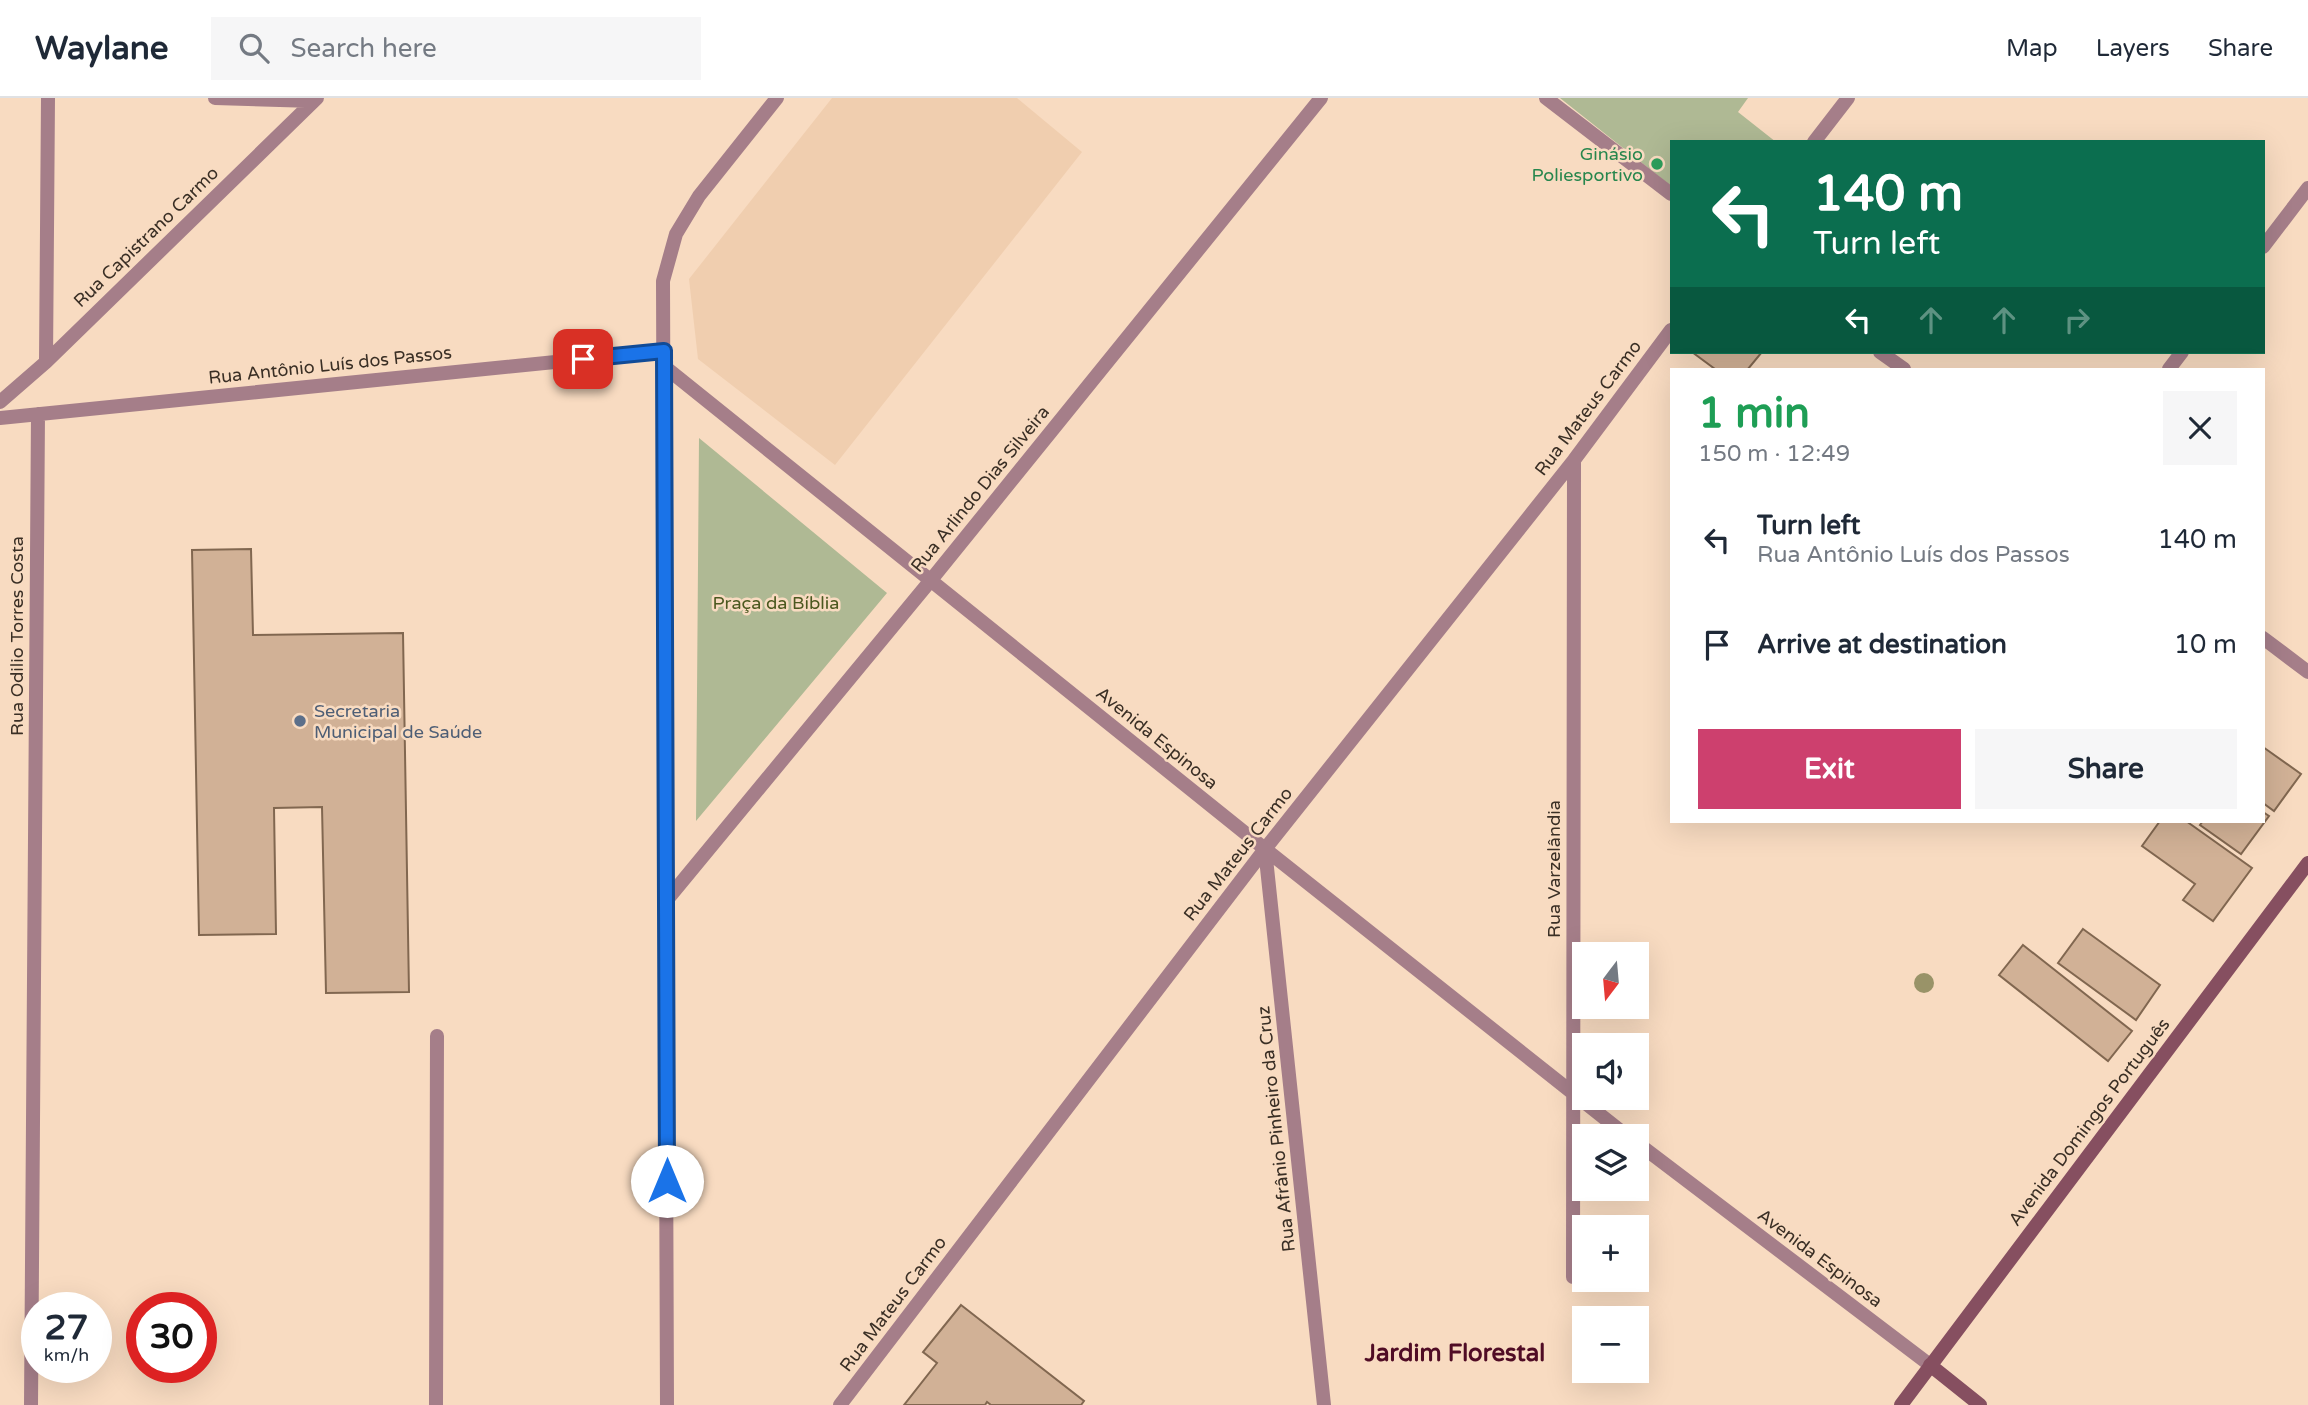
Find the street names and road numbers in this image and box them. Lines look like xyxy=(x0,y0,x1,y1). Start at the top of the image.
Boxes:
street label: Rua Capistrano Carmo xyxy=(69,162,223,312)
street label: Rua Mateus Carmo xyxy=(1530,336,1646,480)
street label: Rua Antônio Luís dos Passos xyxy=(207,341,453,389)
street label: Rua Arlindo Dias Silveira xyxy=(906,401,1054,577)
street label: Rua Odilio Torres Costa xyxy=(6,536,28,736)
street label: Avenida Espinosa xyxy=(1092,682,1222,794)
street label: Rua Mateus Carmo xyxy=(1179,783,1297,925)
street label: Rua Varzelândia xyxy=(1543,800,1565,938)
street label: Rua Afrânio Pinheiro da Cruz xyxy=(1252,1005,1300,1253)
street label: Avenida Domingos Português xyxy=(2004,1014,2174,1230)
street label: Avenida Espinosa xyxy=(1753,1204,1887,1312)
street label: Rua Mateus Carmo xyxy=(835,1232,951,1376)

